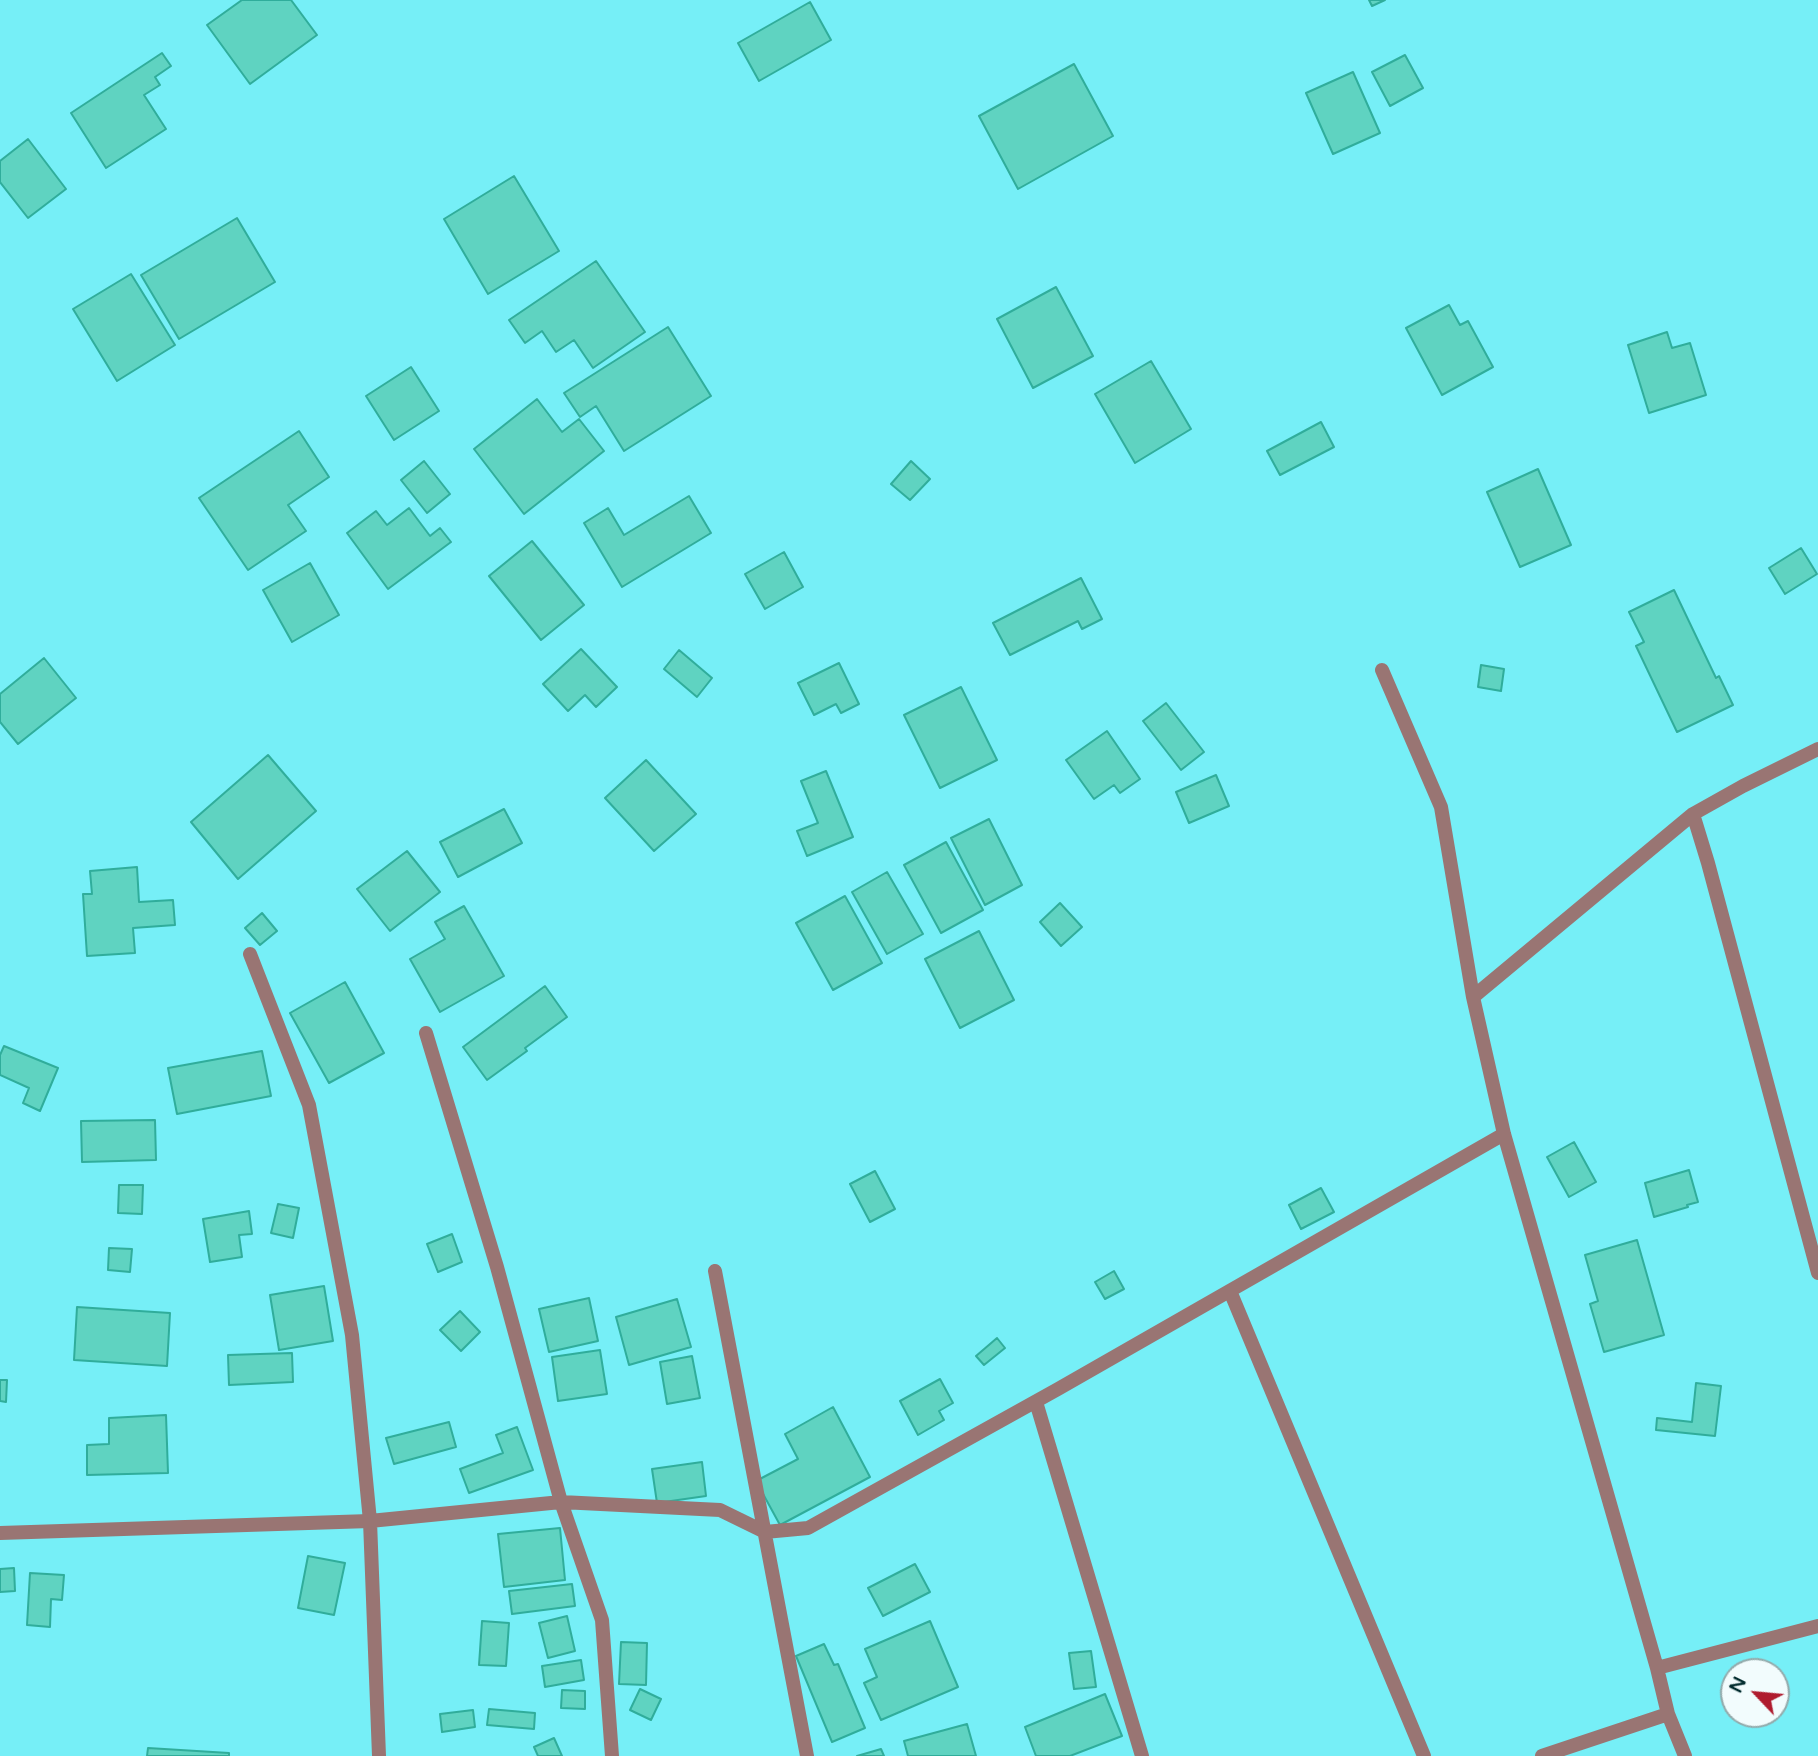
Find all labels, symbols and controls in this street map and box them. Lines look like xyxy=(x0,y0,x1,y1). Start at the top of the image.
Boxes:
north arrow xyxy=(1720,1658,1790,1728)
text: N xyxy=(1725,1673,1751,1696)

